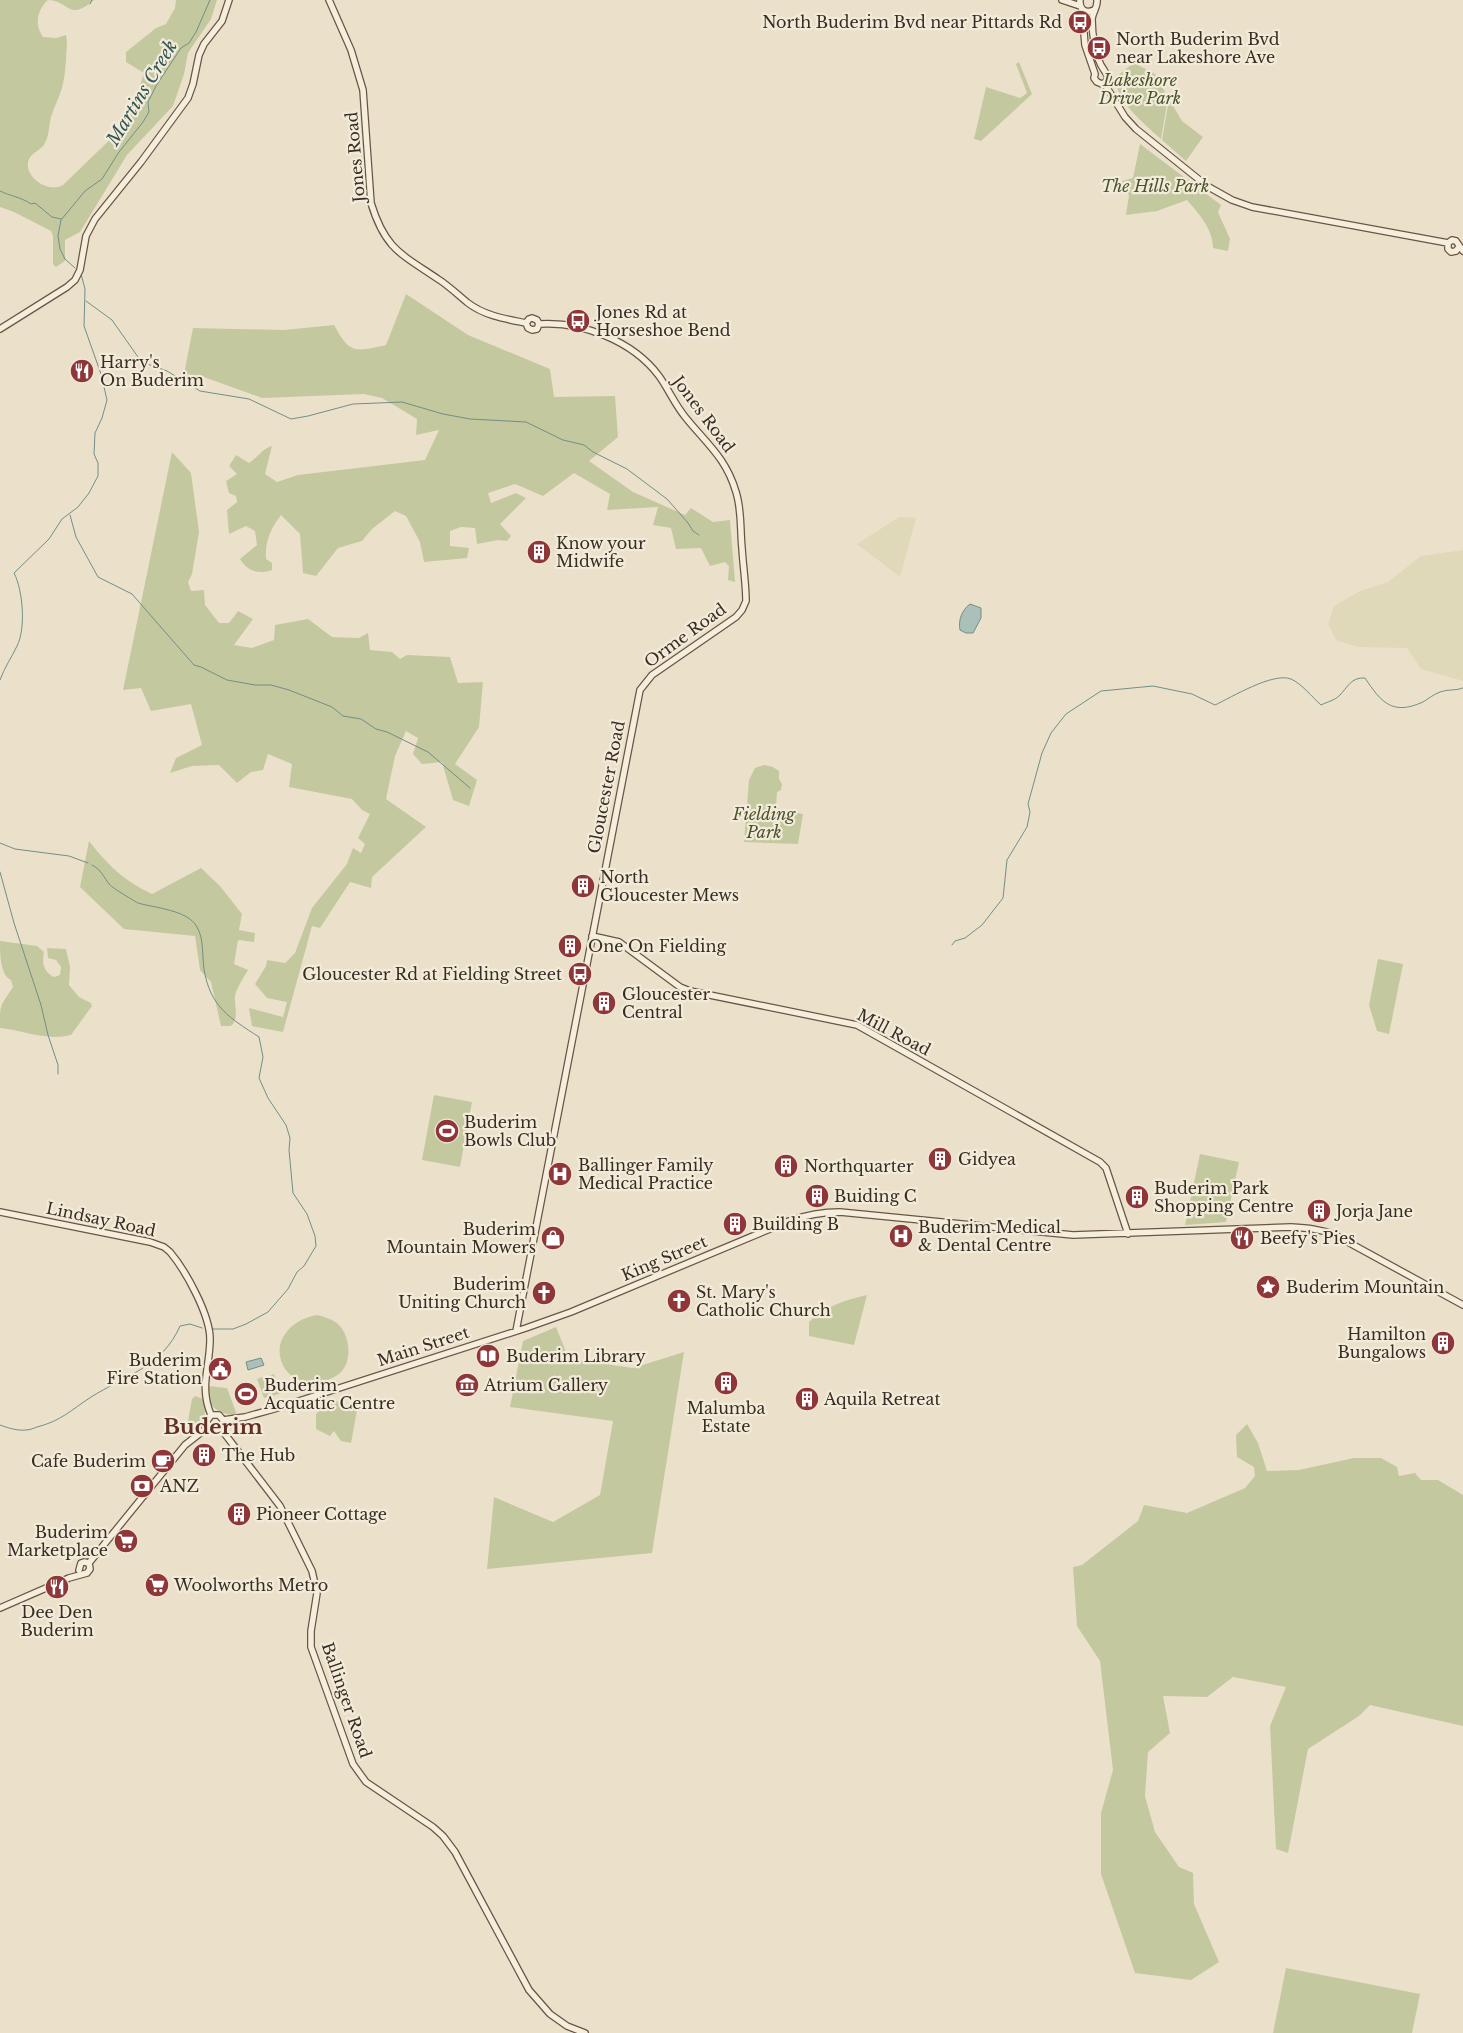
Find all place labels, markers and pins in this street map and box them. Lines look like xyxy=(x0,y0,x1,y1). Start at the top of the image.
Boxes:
bus stop icon: North Buderim Bvd near Pittards Rd xyxy=(1067,9,1093,35)
place label: North Buderim Bvd near Pittards Rd xyxy=(762,12,1062,32)
place label: North Buderim Bvd near Lakeshore Ave xyxy=(1116,29,1280,67)
bus stop icon: North Buderim Bvd near Lakeshore Ave xyxy=(1086,35,1112,61)
place label: Jones Rd at Horseshoe Bend xyxy=(594,302,731,340)
bus stop icon: Jones Rd at Horseshoe Bend xyxy=(565,308,591,334)
place label: Harry's On Buderim xyxy=(100,352,204,390)
restaurant icon: Harry's On Buderim xyxy=(69,358,95,384)
place label: Know your Midwife xyxy=(556,533,646,571)
building icon: Know your Midwife xyxy=(526,539,552,565)
place label: North Gloucester Mews xyxy=(600,867,739,905)
building icon: North Gloucester Mews xyxy=(570,873,596,899)
building icon: One On Fielding xyxy=(557,933,583,959)
place label: One On Fielding xyxy=(588,936,726,956)
bus stop icon: Gloucester Rd at Fielding Street xyxy=(567,961,593,987)
place label: Gloucester Rd at Fielding Street xyxy=(302,964,562,984)
place label: Gloucester Central xyxy=(622,984,711,1022)
building icon: Gloucester Central xyxy=(591,990,617,1016)
place label: Buderim Bowls Club xyxy=(464,1112,556,1150)
sports icon: Buderim Bowls Club xyxy=(434,1118,460,1144)
building icon: Gidyea xyxy=(927,1146,953,1172)
place label: Gidyea xyxy=(958,1149,1016,1169)
building icon: Northquarter xyxy=(773,1153,799,1179)
place label: Ballinger Family Medical Practice xyxy=(578,1155,714,1193)
place label: Northquarter xyxy=(804,1156,914,1176)
hospital icon: Ballinger Family Medical Practice xyxy=(547,1161,573,1187)
place label: Buderim Park Shopping Centre xyxy=(1154,1178,1294,1216)
building icon: Buiding C xyxy=(804,1183,830,1209)
building icon: Buderim Park Shopping Centre xyxy=(1124,1184,1150,1210)
place label: Buiding C xyxy=(834,1186,916,1206)
building icon: Jorja Jane xyxy=(1306,1198,1332,1224)
place label: Jorja Jane xyxy=(1334,1201,1413,1221)
building icon: Building B xyxy=(722,1211,748,1237)
place label: Building B xyxy=(752,1214,839,1234)
place label: Buderim Medical & Dental Centre xyxy=(918,1217,1061,1255)
place label: Buderim Mountain Mowers xyxy=(386,1219,536,1257)
hospital icon: Buderim Medical & Dental Centre xyxy=(888,1223,914,1249)
shop icon: Buderim Mountain Mowers xyxy=(540,1225,566,1251)
restaurant icon: Beefy's Pies xyxy=(1229,1225,1255,1251)
place label: Beefy's Pies xyxy=(1260,1228,1355,1248)
place label: Buderim Uniting Church xyxy=(398,1274,526,1312)
place icon: Buderim Mountain xyxy=(1255,1274,1281,1300)
place label: Buderim Mountain xyxy=(1286,1277,1444,1297)
church icon: Buderim Uniting Church xyxy=(531,1280,557,1306)
place label: St. Mary's Catholic Church xyxy=(696,1282,831,1320)
church icon: St. Mary's Catholic Church xyxy=(666,1288,692,1314)
place label: Hamilton Bungalows xyxy=(1338,1324,1426,1362)
building icon: Hamilton Bungalows xyxy=(1430,1330,1456,1356)
library icon: Buderim Library xyxy=(475,1343,501,1369)
place label: Buderim Library xyxy=(506,1346,646,1366)
place label: Buderim Fire Station xyxy=(106,1350,202,1388)
public building icon: Buderim Fire Station xyxy=(207,1356,233,1382)
building icon: Malumba Estate xyxy=(713,1370,739,1396)
museum icon: Atrium Gallery xyxy=(454,1372,480,1398)
place label: Buderim Acquatic Centre xyxy=(263,1375,395,1413)
place label: Atrium Gallery xyxy=(483,1375,609,1395)
sports icon: Buderim Acquatic Centre xyxy=(233,1381,259,1407)
building icon: Aquila Retreat xyxy=(794,1386,820,1412)
place label: Aquila Retreat xyxy=(823,1389,940,1409)
place label: Malumba Estate xyxy=(687,1398,765,1436)
building icon: The Hub xyxy=(191,1442,217,1468)
place label: The Hub xyxy=(222,1445,295,1465)
cafe icon: Cafe Buderim xyxy=(150,1448,176,1474)
place label: Cafe Buderim xyxy=(31,1451,146,1471)
bank icon: ANZ xyxy=(129,1473,155,1499)
place label: ANZ xyxy=(159,1476,199,1496)
building icon: Pioneer Cottage xyxy=(226,1501,252,1527)
place label: Pioneer Cottage xyxy=(256,1504,387,1524)
place label: Buderim Marketplace xyxy=(7,1522,108,1560)
supermarket icon: Buderim Marketplace xyxy=(113,1528,139,1554)
supermarket icon: Woolworths Metro xyxy=(144,1572,170,1598)
restaurant icon: Dee Den Buderim xyxy=(44,1574,70,1600)
place label: Woolworths Metro xyxy=(173,1575,328,1595)
place label: Dee Den Buderim xyxy=(20,1602,94,1640)

